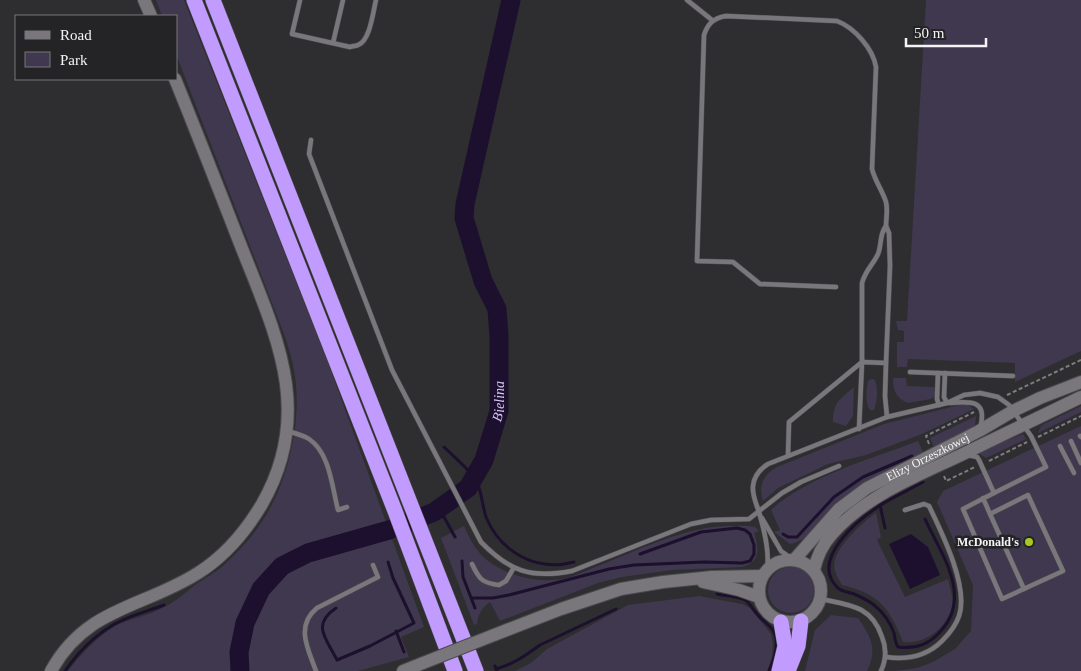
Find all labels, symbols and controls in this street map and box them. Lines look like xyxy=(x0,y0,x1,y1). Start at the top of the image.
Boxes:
legend xyxy=(15,15,178,80)
scale bar xyxy=(906,15,986,47)
text: 50 m xyxy=(914,25,945,41)
text: Road xyxy=(60,27,92,43)
text: Park xyxy=(60,52,88,68)
water label: Bielina xyxy=(489,381,507,423)
street label: Elizy Orzeszkowej xyxy=(884,430,971,484)
place label: McDonald's xyxy=(957,535,1019,549)
marker: McDonald's xyxy=(1023,536,1035,548)

